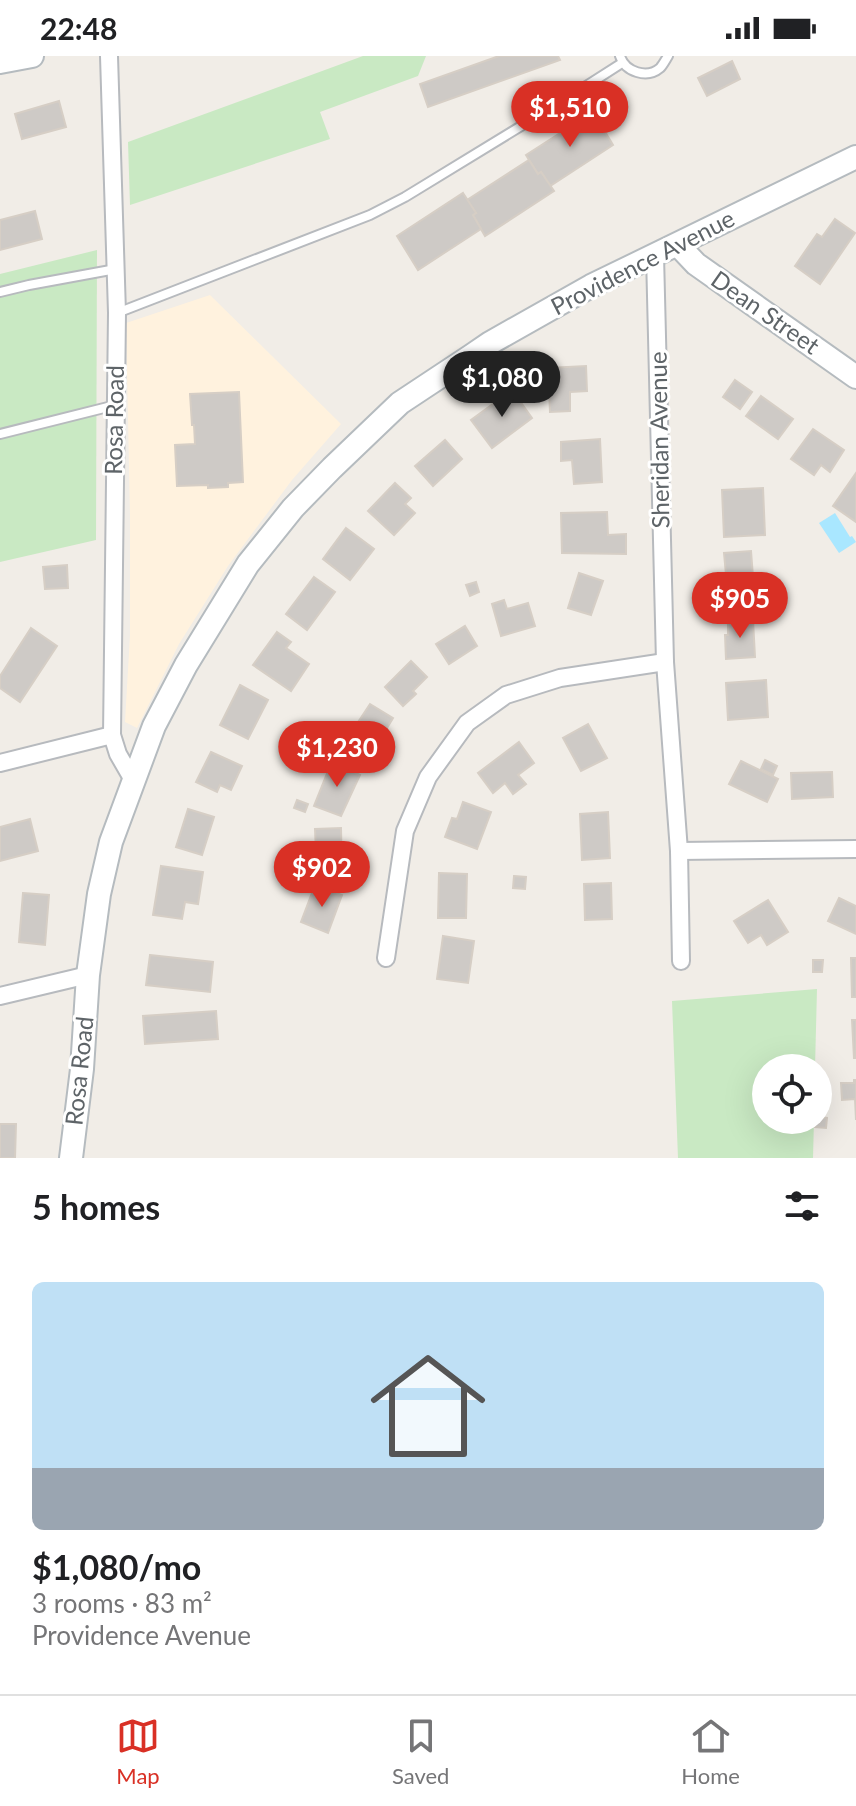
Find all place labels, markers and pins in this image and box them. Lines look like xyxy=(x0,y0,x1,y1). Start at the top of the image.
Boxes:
pin: $1,510 xyxy=(505,81,635,149)
pin: $1,080 xyxy=(437,351,567,419)
pin: $905 xyxy=(693,572,787,640)
pin: $1,230 xyxy=(272,721,402,789)
pin: $902 xyxy=(275,841,369,909)

